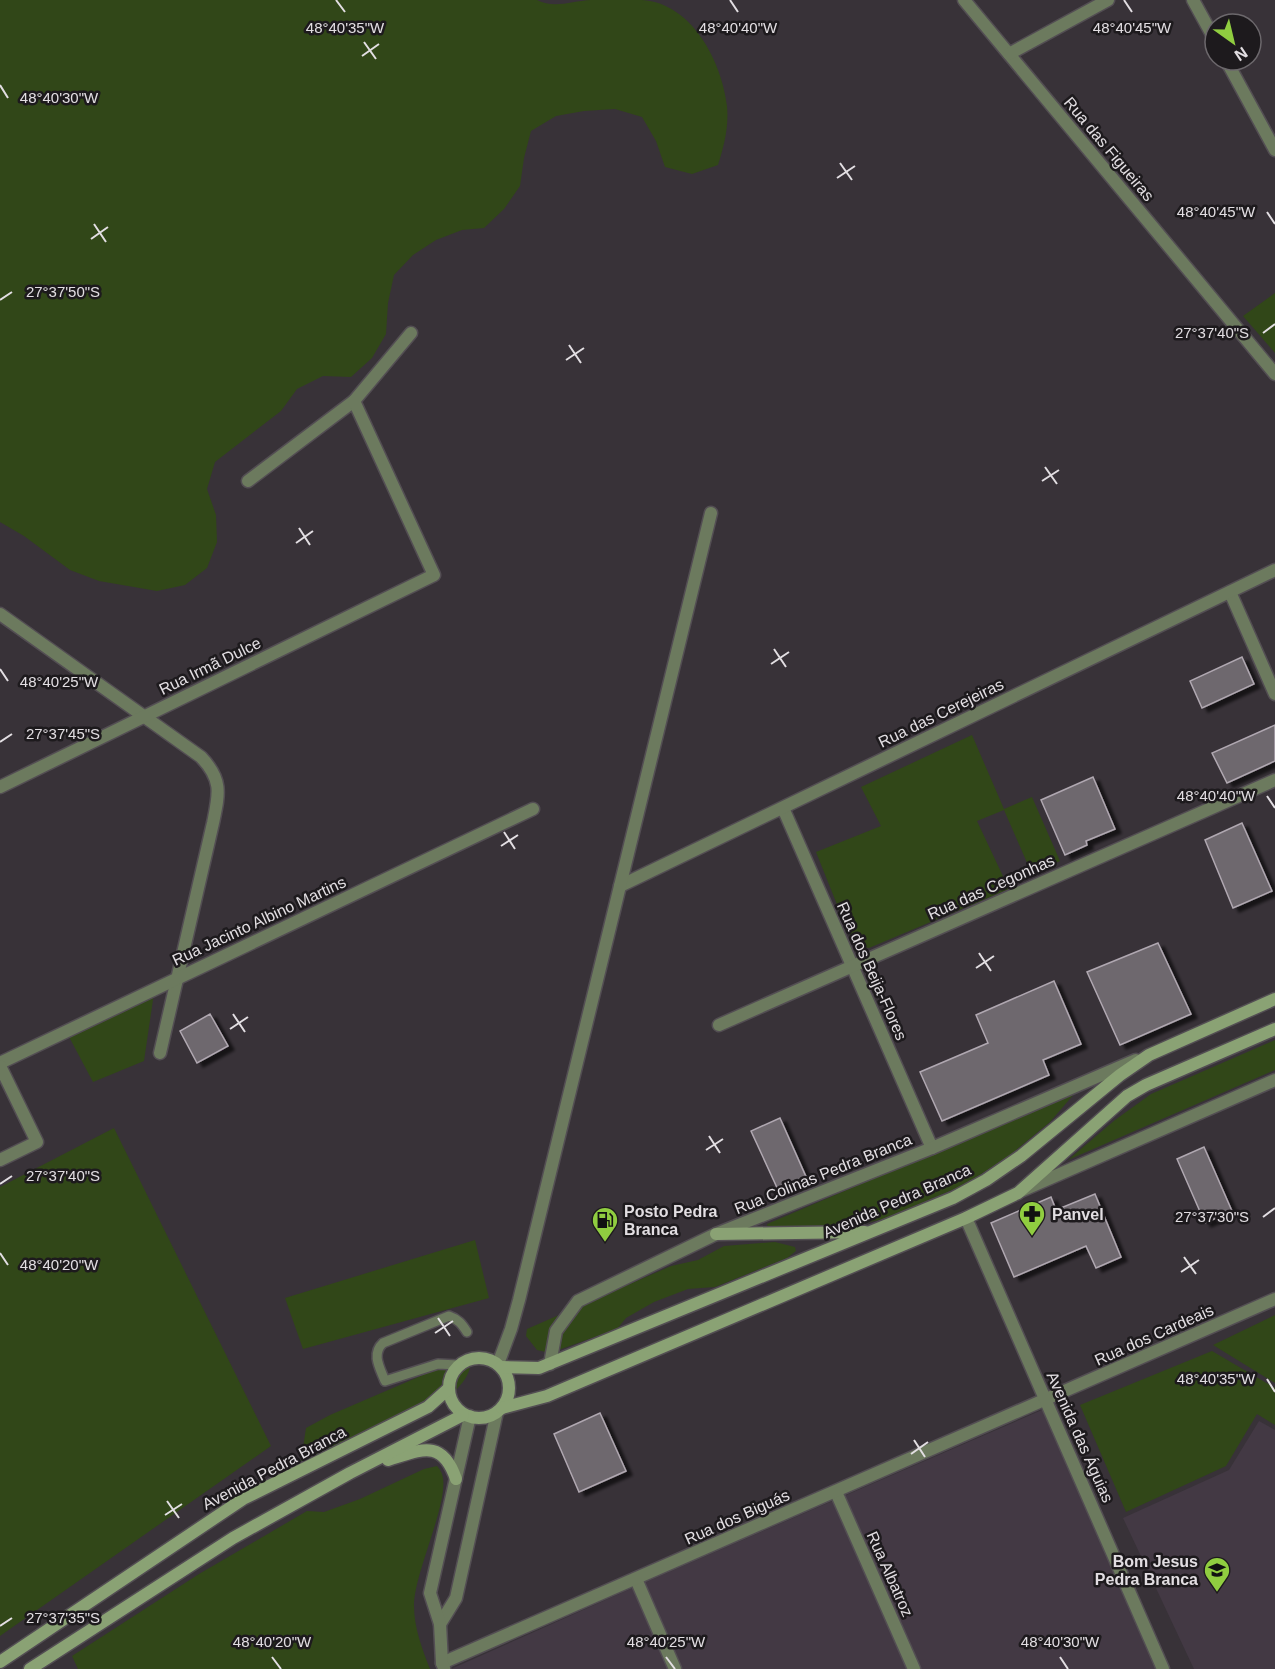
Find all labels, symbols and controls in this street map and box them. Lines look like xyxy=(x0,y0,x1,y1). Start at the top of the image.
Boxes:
north arrow xyxy=(1203,12,1263,72)
text: 48°40'35"W xyxy=(306,19,385,36)
text: 48°40'40"W xyxy=(699,19,778,36)
text: 48°40'45"W xyxy=(1093,19,1172,36)
text: N xyxy=(1232,44,1251,64)
text: 48°40'30"W xyxy=(20,89,99,106)
street label: Rua das Figueiras xyxy=(1061,94,1157,204)
text: 48°40'45"W xyxy=(1177,203,1256,220)
text: 27°37'50"S xyxy=(26,283,100,300)
text: 27°37'40"S xyxy=(1175,324,1249,341)
street label: Rua Irmã Dulce xyxy=(156,634,264,698)
text: 48°40'25"W xyxy=(20,673,99,690)
street label: Rua das Cerejeiras xyxy=(876,675,1006,751)
text: 27°37'45"S xyxy=(26,725,100,742)
text: 48°40'40"W xyxy=(1177,787,1256,804)
street label: Rua das Cegonhas xyxy=(925,851,1057,923)
street label: Rua Jacinto Albino Martins xyxy=(170,873,348,969)
street label: Rua dos Beija-Flores xyxy=(834,899,910,1043)
street label: Rua Colinas Pedra Branca xyxy=(732,1131,914,1217)
street label: Avenida Pedra Branca xyxy=(821,1161,974,1241)
text: 27°37'40"S xyxy=(26,1167,100,1184)
pharmacy icon: Panvel xyxy=(1017,1199,1047,1237)
place label: Posto Pedra Branca xyxy=(624,1203,717,1238)
fuel station icon: Posto Pedra Branca xyxy=(590,1205,620,1243)
place label: Panvel xyxy=(1052,1206,1104,1223)
text: 27°37'30"S xyxy=(1175,1208,1249,1225)
text: 48°40'20"W xyxy=(20,1256,99,1273)
street label: Rua dos Cardeais xyxy=(1092,1301,1216,1369)
street label: Avenida das Águias xyxy=(1044,1369,1117,1505)
text: 48°40'35"W xyxy=(1177,1370,1256,1387)
street label: Avenida Pedra Branca xyxy=(199,1423,349,1513)
street label: Rua dos Biguás xyxy=(682,1486,792,1548)
street label: Rua Albatroz xyxy=(864,1529,916,1619)
place label: Bom Jesus Pedra Branca xyxy=(1095,1553,1198,1588)
school or university icon: Bom Jesus Pedra Branca xyxy=(1202,1555,1232,1593)
text: 27°37'35"S xyxy=(26,1609,100,1626)
text: 48°40'20"W xyxy=(233,1633,312,1650)
text: 48°40'25"W xyxy=(627,1633,706,1650)
text: 48°40'30"W xyxy=(1021,1633,1100,1650)

